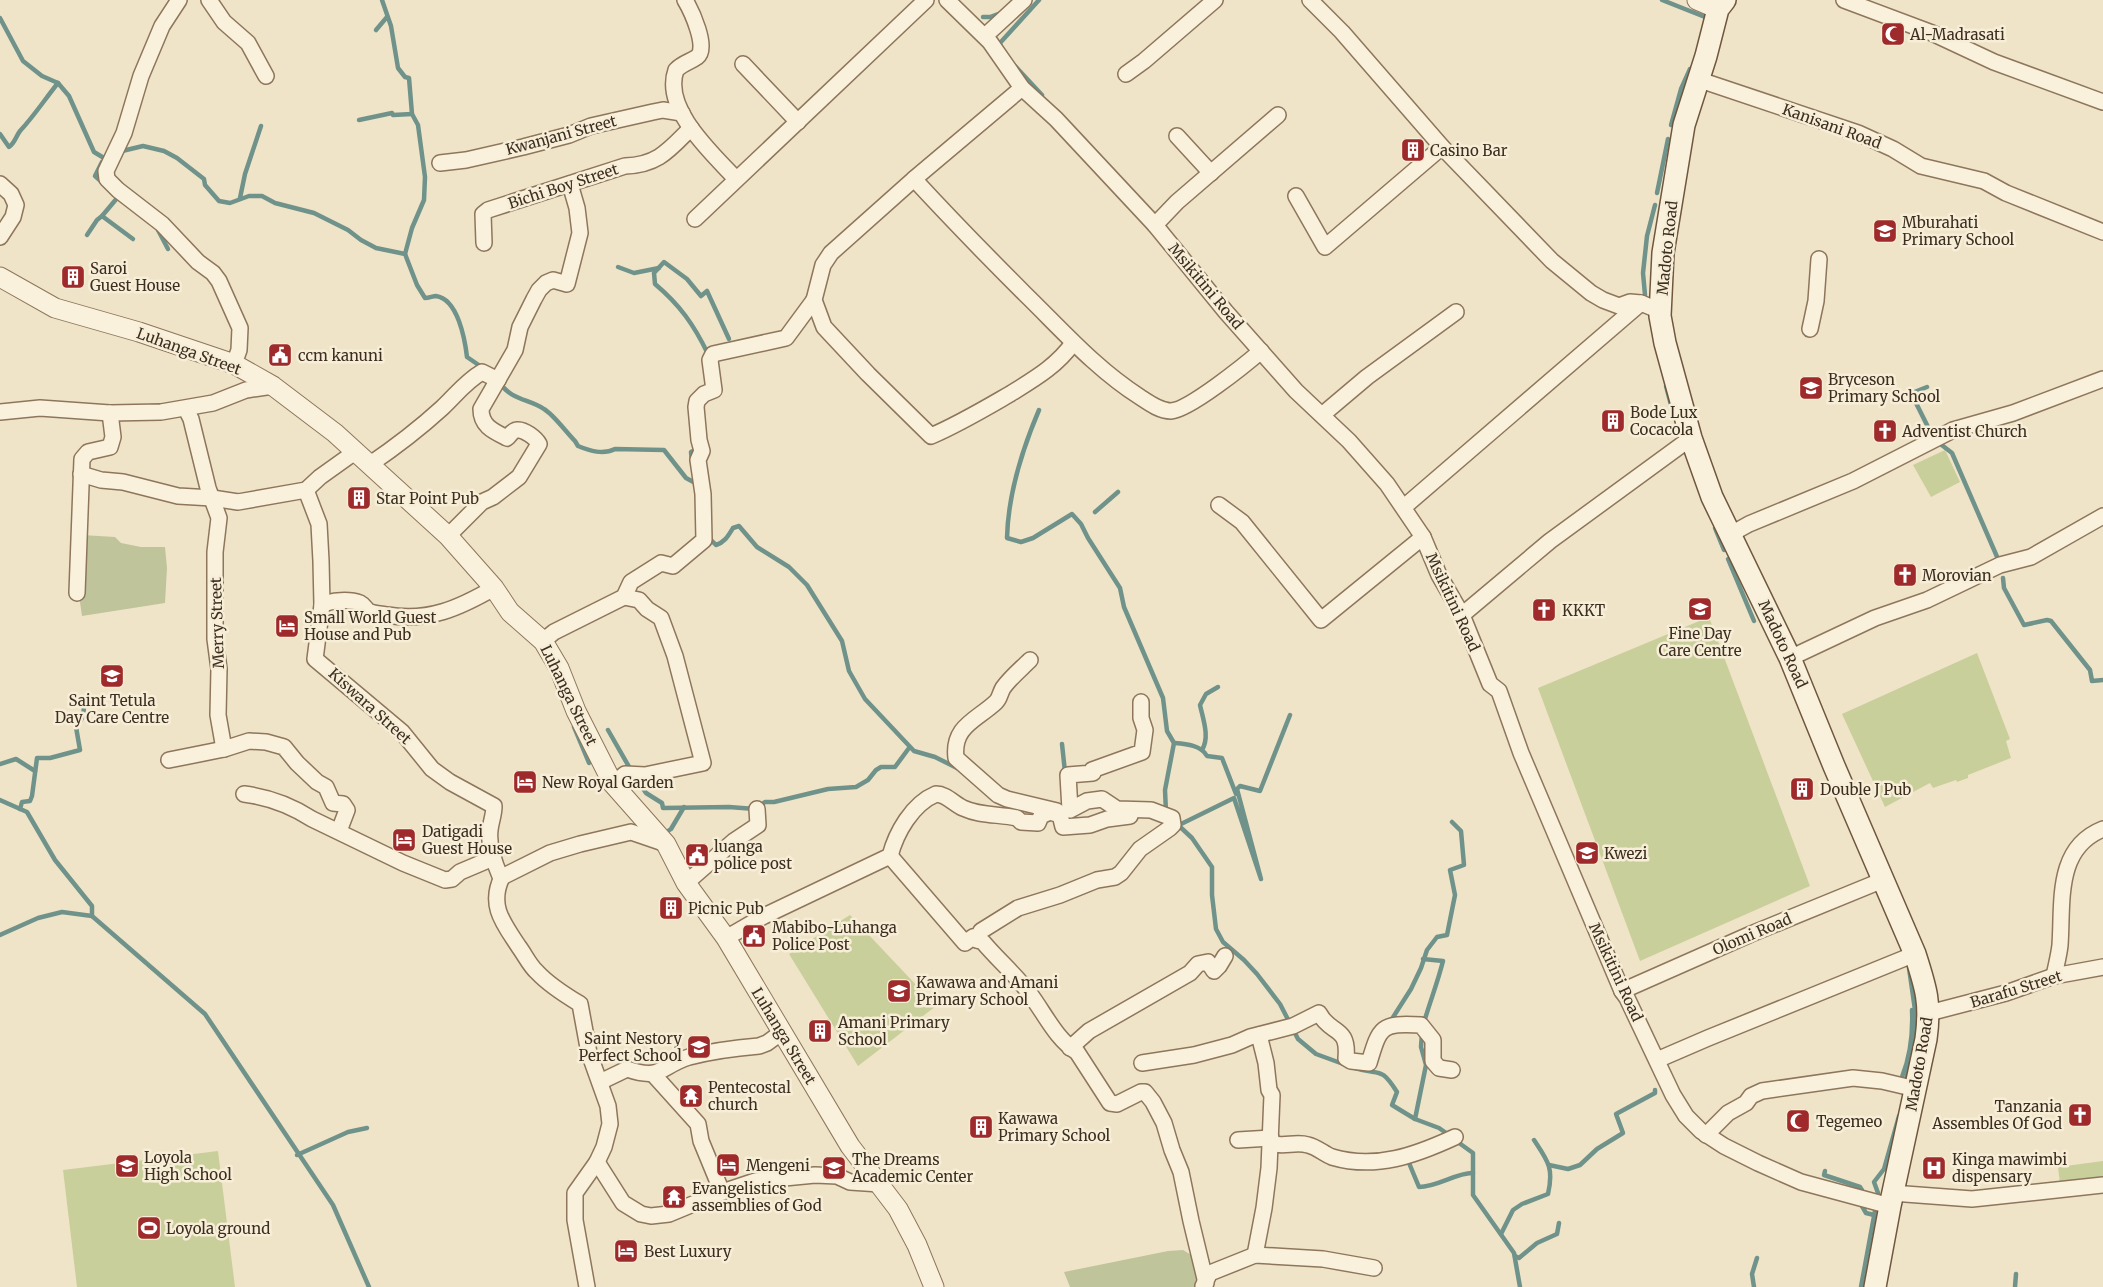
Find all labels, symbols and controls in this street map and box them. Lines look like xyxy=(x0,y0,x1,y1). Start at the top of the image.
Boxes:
mosque icon: Al-Madrasati xyxy=(1880,21,1906,47)
place label: Al-Madrasati xyxy=(1909,25,2005,44)
street label: Kanisani Road xyxy=(1780,99,1884,153)
street label: Kwanjani Street xyxy=(503,111,619,159)
building icon: Casino Bar xyxy=(1400,137,1426,163)
place label: Casino Bar xyxy=(1430,141,1508,160)
street label: Bichi Boy Street xyxy=(506,159,621,213)
street label: Madoto Road xyxy=(1653,200,1681,296)
place label: Mburahati Primary School xyxy=(1902,213,2015,249)
school or university icon: Mburahati Primary School xyxy=(1872,218,1898,244)
street label: Msikitini Road xyxy=(1164,239,1248,333)
place label: Saroi Guest House xyxy=(90,259,180,295)
building icon: Saroi Guest House xyxy=(60,264,86,290)
street label: Luhanga Street xyxy=(134,323,244,379)
public building icon: ccm kanuni xyxy=(267,342,293,368)
place label: ccm kanuni xyxy=(298,346,383,365)
place label: Bryceson Primary School xyxy=(1828,370,1941,406)
school or university icon: Bryceson Primary School xyxy=(1798,375,1824,401)
place label: Bode Lux Cocacola xyxy=(1630,403,1698,439)
building icon: Bode Lux Cocacola xyxy=(1600,408,1626,434)
church icon: Adventist Church xyxy=(1872,418,1898,444)
place label: Adventist Church xyxy=(1901,422,2027,441)
building icon: Star Point Pub xyxy=(346,485,372,511)
place label: Star Point Pub xyxy=(376,489,479,508)
street label: Msikitini Road xyxy=(1422,550,1484,654)
church icon: Morovian xyxy=(1892,562,1918,588)
place label: Morovian xyxy=(1922,566,1992,585)
street label: Merry Street xyxy=(206,577,228,669)
school or university icon: Fine Day Care Centre xyxy=(1687,596,1713,622)
church icon: KKKT xyxy=(1531,597,1557,623)
street label: Madoto Road xyxy=(1754,597,1812,691)
place label: KKKT xyxy=(1562,601,1606,620)
place label: Small World Guest House and Pub xyxy=(304,608,437,644)
hotel icon: Small World Guest House and Pub xyxy=(274,613,300,639)
place label: Fine Day Care Centre xyxy=(1658,624,1742,660)
street label: Luhanga Street xyxy=(536,642,602,749)
school or university icon: Saint Tetula Day Care Centre xyxy=(99,663,125,689)
street label: Kiswara Street xyxy=(325,664,415,748)
place label: Saint Tetula Day Care Centre xyxy=(55,691,169,727)
hotel icon: New Royal Garden xyxy=(512,769,538,795)
place label: New Royal Garden xyxy=(542,773,674,792)
building icon: Double J Pub xyxy=(1789,776,1815,802)
place label: Double J Pub xyxy=(1820,780,1911,799)
place label: Datigadi Guest House xyxy=(422,822,512,858)
hotel icon: Datigadi Guest House xyxy=(391,827,417,853)
place label: luanga police post xyxy=(714,837,792,873)
school or university icon: Kwezi xyxy=(1574,840,1600,866)
public building icon: luanga police post xyxy=(684,842,710,868)
place label: Kwezi xyxy=(1604,844,1648,863)
building icon: Picnic Pub xyxy=(658,895,684,921)
place label: Picnic Pub xyxy=(688,899,764,918)
street label: Olomi Road xyxy=(1710,909,1794,959)
place label: Mabibo-Luhanga Police Post xyxy=(772,918,897,954)
street label: Msikitini Road xyxy=(1585,920,1647,1024)
public building icon: Mabibo-Luhanga Police Post xyxy=(741,923,767,949)
street label: Barafu Street xyxy=(1968,966,2064,1012)
place label: Kawawa and Amani Primary School xyxy=(916,973,1059,1009)
school or university icon: Kawawa and Amani Primary School xyxy=(886,978,912,1004)
street label: Luhanga Street xyxy=(748,984,820,1088)
place label: Amani Primary School xyxy=(837,1013,950,1049)
street label: Madoto Road xyxy=(1901,1016,1937,1112)
building icon: Amani Primary School xyxy=(807,1018,833,1044)
place label: Saint Nestory Perfect School xyxy=(579,1029,682,1065)
school or university icon: Saint Nestory Perfect School xyxy=(686,1034,712,1060)
place label: Pentecostal church xyxy=(708,1078,791,1114)
temple icon: Pentecostal church xyxy=(678,1083,704,1109)
place label: Tanzania Assembles Of God xyxy=(1931,1097,2062,1133)
church icon: Tanzania Assembles Of God xyxy=(2067,1102,2093,1128)
mosque icon: Tegemeo xyxy=(1785,1108,1811,1134)
place label: Kawawa Primary School xyxy=(998,1109,1111,1145)
place label: Tegemeo xyxy=(1816,1112,1883,1131)
building icon: Kawawa Primary School xyxy=(968,1114,994,1140)
place label: Loyola High School xyxy=(144,1148,232,1184)
place label: The Dreams Academic Center xyxy=(851,1150,973,1186)
place label: Kinga mawimbi dispensary xyxy=(1952,1150,2067,1186)
hotel icon: Mengeni xyxy=(715,1152,741,1178)
school or university icon: Loyola High School xyxy=(114,1153,140,1179)
school or university icon: The Dreams Academic Center xyxy=(821,1155,847,1181)
hospital icon: Kinga mawimbi dispensary xyxy=(1921,1155,1947,1181)
place label: Mengeni xyxy=(746,1156,810,1175)
place label: Evangelistics assemblies of God xyxy=(692,1179,822,1215)
temple icon: Evangelistics assemblies of God xyxy=(661,1184,687,1210)
sports icon: Loyola ground xyxy=(136,1215,162,1241)
place label: Loyola ground xyxy=(166,1219,270,1238)
hotel icon: Best Luxury xyxy=(613,1238,639,1264)
place label: Best Luxury xyxy=(644,1242,732,1261)

